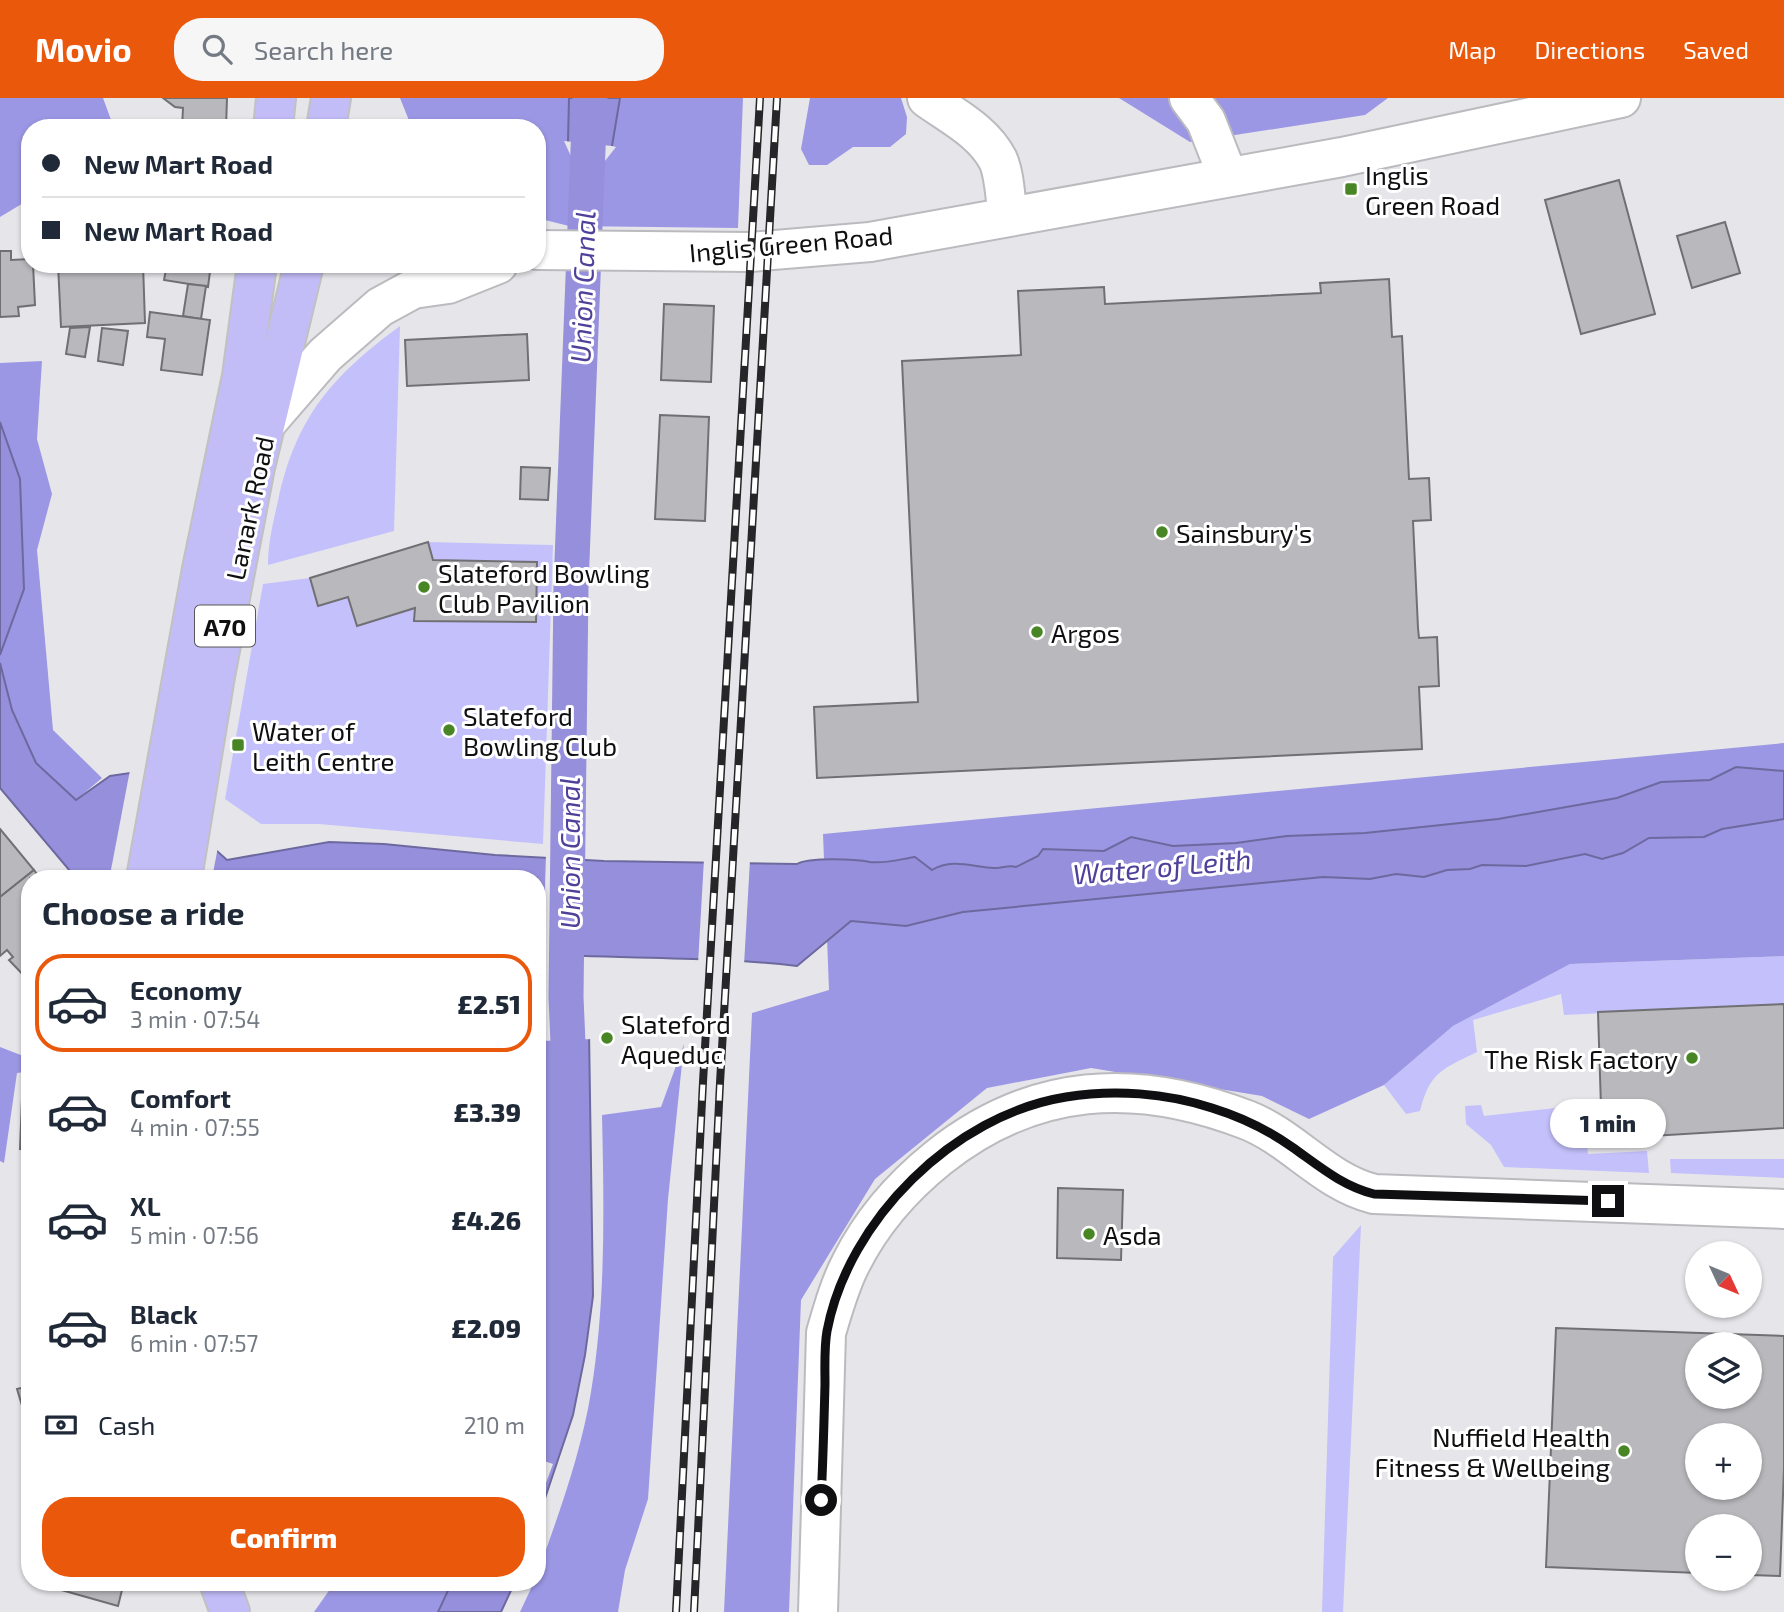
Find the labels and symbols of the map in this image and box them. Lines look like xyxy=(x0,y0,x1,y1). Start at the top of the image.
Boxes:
place label: Inglis Green Road xyxy=(1365,159,1500,220)
marker: Inglis Green Road xyxy=(1343,181,1359,197)
water label: Union Canal xyxy=(562,210,602,364)
street label: Inglis Green Road xyxy=(688,219,894,267)
street label: Lanark Road xyxy=(219,433,279,583)
place label: Sainsbury's xyxy=(1176,517,1312,548)
marker: Sainsbury's xyxy=(1154,524,1170,540)
place label: Slateford Bowling Club Pavilion xyxy=(438,557,650,618)
marker: Slateford Bowling Club Pavilion xyxy=(416,579,432,595)
road number: A70 xyxy=(195,606,255,646)
place label: Argos xyxy=(1051,617,1120,648)
marker: Argos xyxy=(1029,624,1045,640)
place label: Slateford Bowling Club xyxy=(463,700,617,761)
place label: Water of Leith Centre xyxy=(252,715,394,776)
marker: Slateford Bowling Club xyxy=(441,722,457,738)
marker: Water of Leith Centre xyxy=(230,737,246,753)
water label: Union Canal xyxy=(552,777,586,929)
water label: Water of Leith xyxy=(1071,841,1253,891)
place label: Slateford Aqueduc xyxy=(621,1008,731,1069)
marker: Slateford Aqueduc xyxy=(599,1030,615,1046)
place label: The Risk Factory xyxy=(1484,1043,1678,1074)
marker: The Risk Factory xyxy=(1684,1050,1700,1066)
callout: 1 min xyxy=(1550,1100,1666,1148)
route end xyxy=(1592,1185,1624,1217)
place label: Asda xyxy=(1103,1219,1162,1250)
marker: Asda xyxy=(1081,1226,1097,1242)
north arrow xyxy=(1685,1241,1762,1318)
place label: Nuffield Health Fitness & Wellbeing xyxy=(1374,1421,1610,1482)
marker: Nuffield Health Fitness & Wellbeing xyxy=(1616,1443,1632,1459)
route start xyxy=(805,1484,837,1516)

